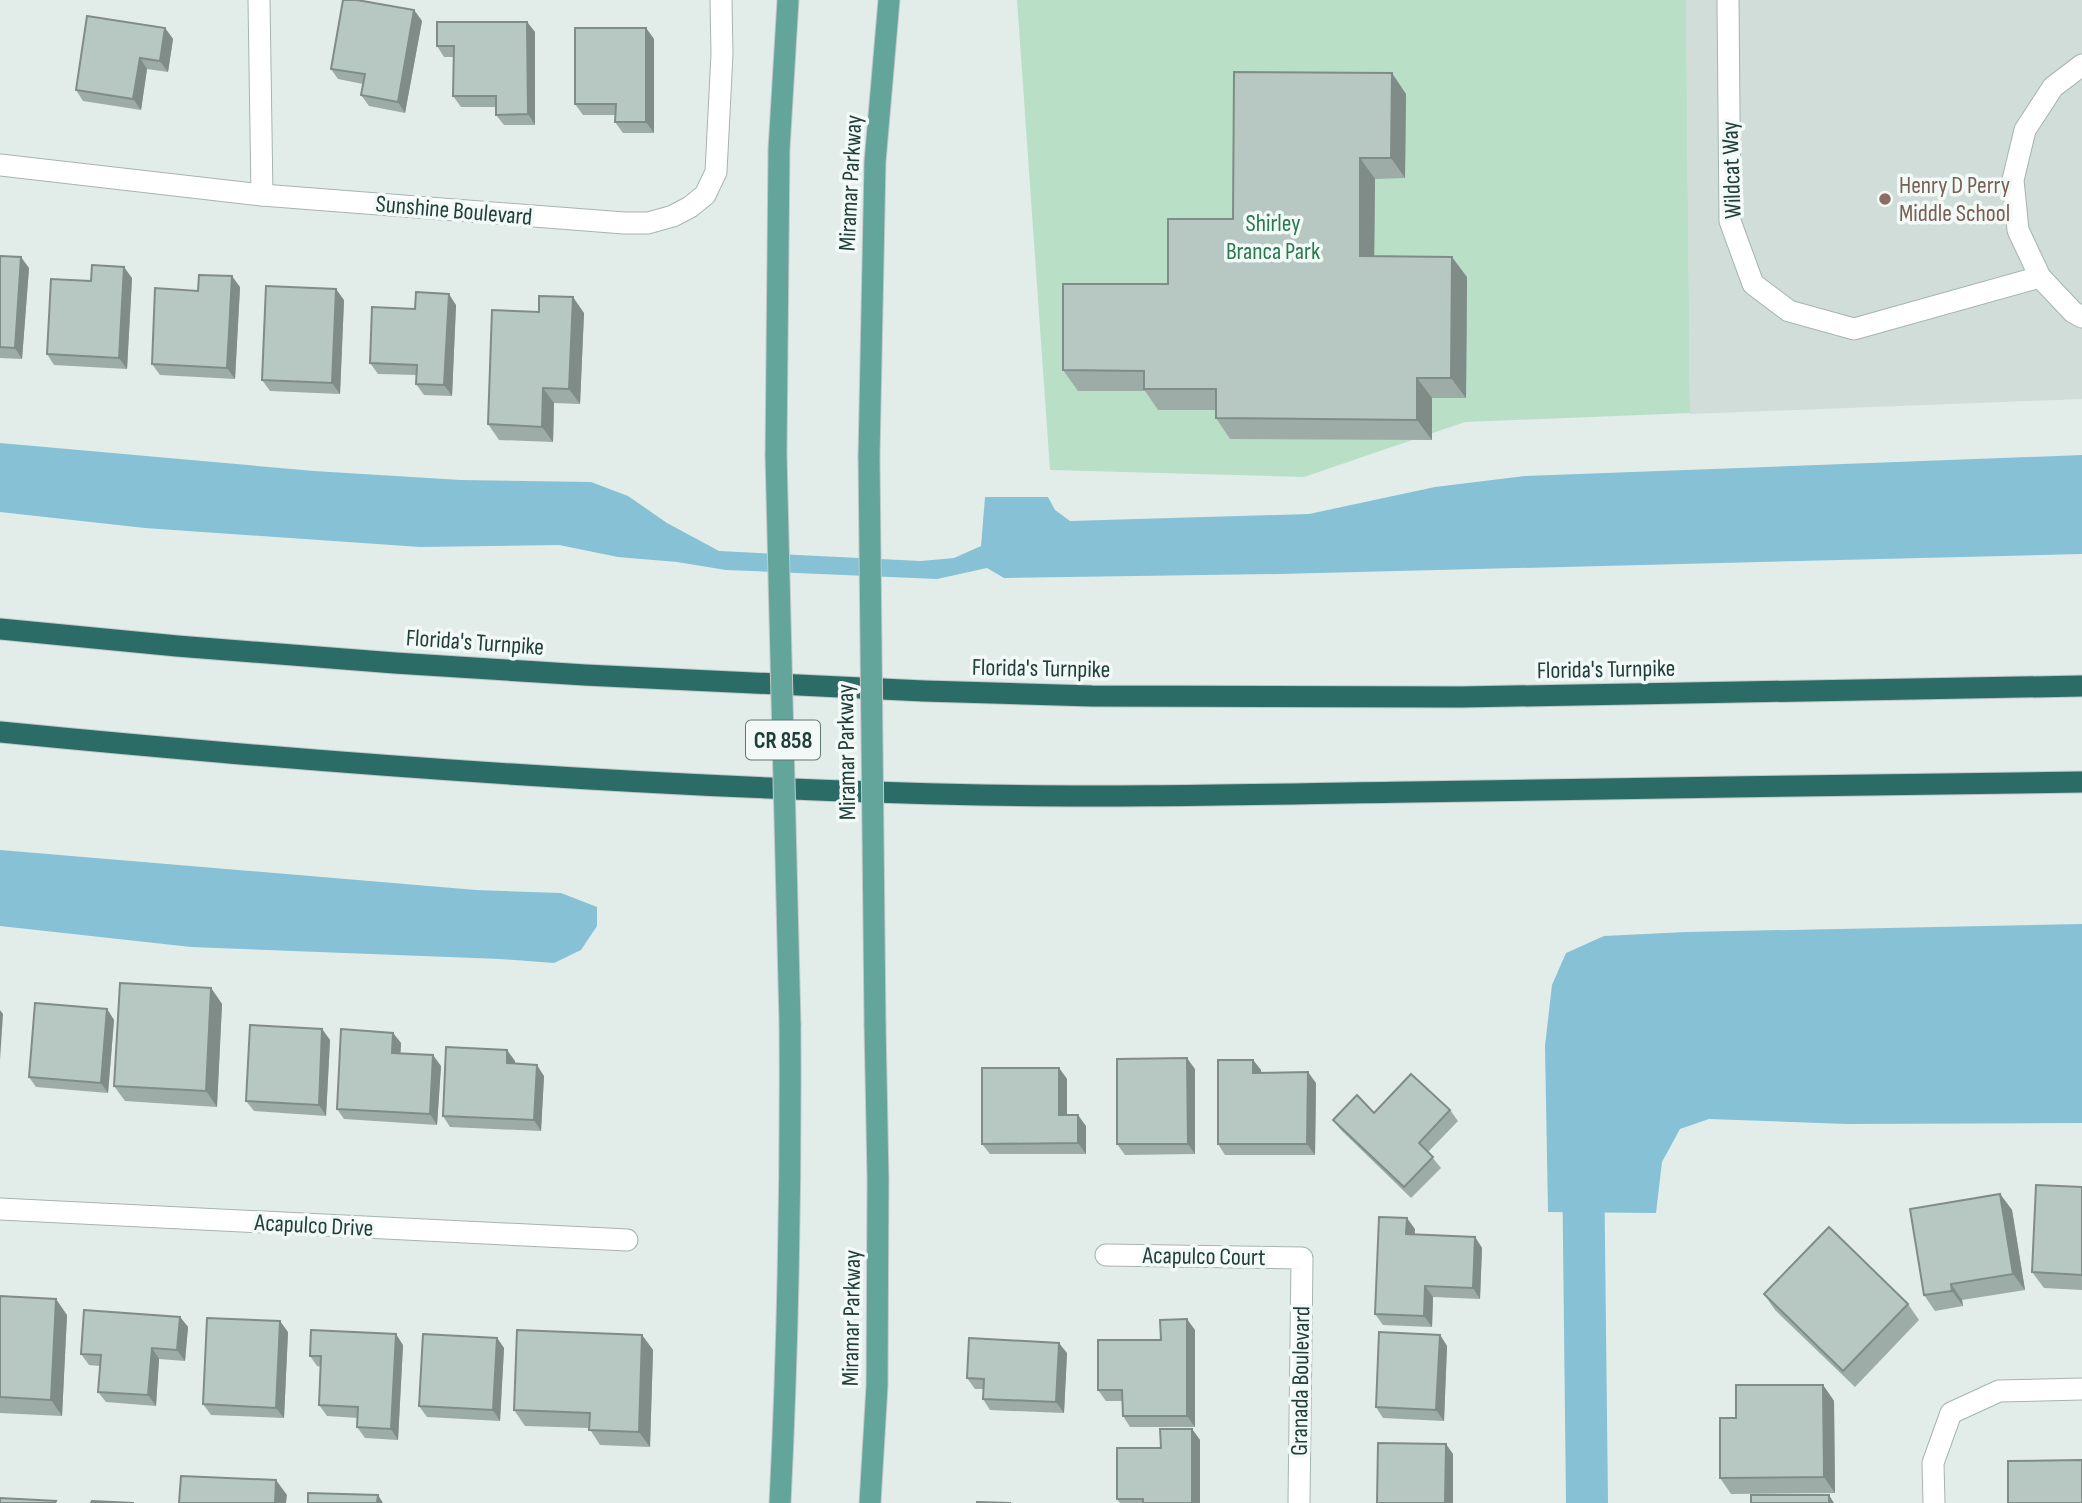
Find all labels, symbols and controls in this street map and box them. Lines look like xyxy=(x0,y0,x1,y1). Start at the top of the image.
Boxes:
street label: Miramar Parkway xyxy=(832,114,869,252)
street label: Wildcat Way xyxy=(1715,121,1748,219)
place label: Henry D Perry Middle School xyxy=(1899,171,2010,228)
street label: Sunshine Boulevard xyxy=(375,189,533,232)
marker: Henry D Perry Middle School xyxy=(1877,191,1893,207)
park label: Shirley Branca Park xyxy=(1226,209,1320,266)
street label: Florida's Turnpike xyxy=(405,623,545,662)
street label: Florida's Turnpike xyxy=(972,653,1110,684)
street label: Florida's Turnpike xyxy=(1537,654,1675,685)
street label: Miramar Parkway xyxy=(831,684,862,820)
road number: CR 858 xyxy=(746,720,820,760)
street label: Acapulco Drive xyxy=(253,1208,374,1243)
street label: Acapulco Court xyxy=(1141,1241,1266,1272)
street label: Miramar Parkway xyxy=(836,1250,867,1386)
street label: Granada Boulevard xyxy=(1285,1306,1316,1456)

